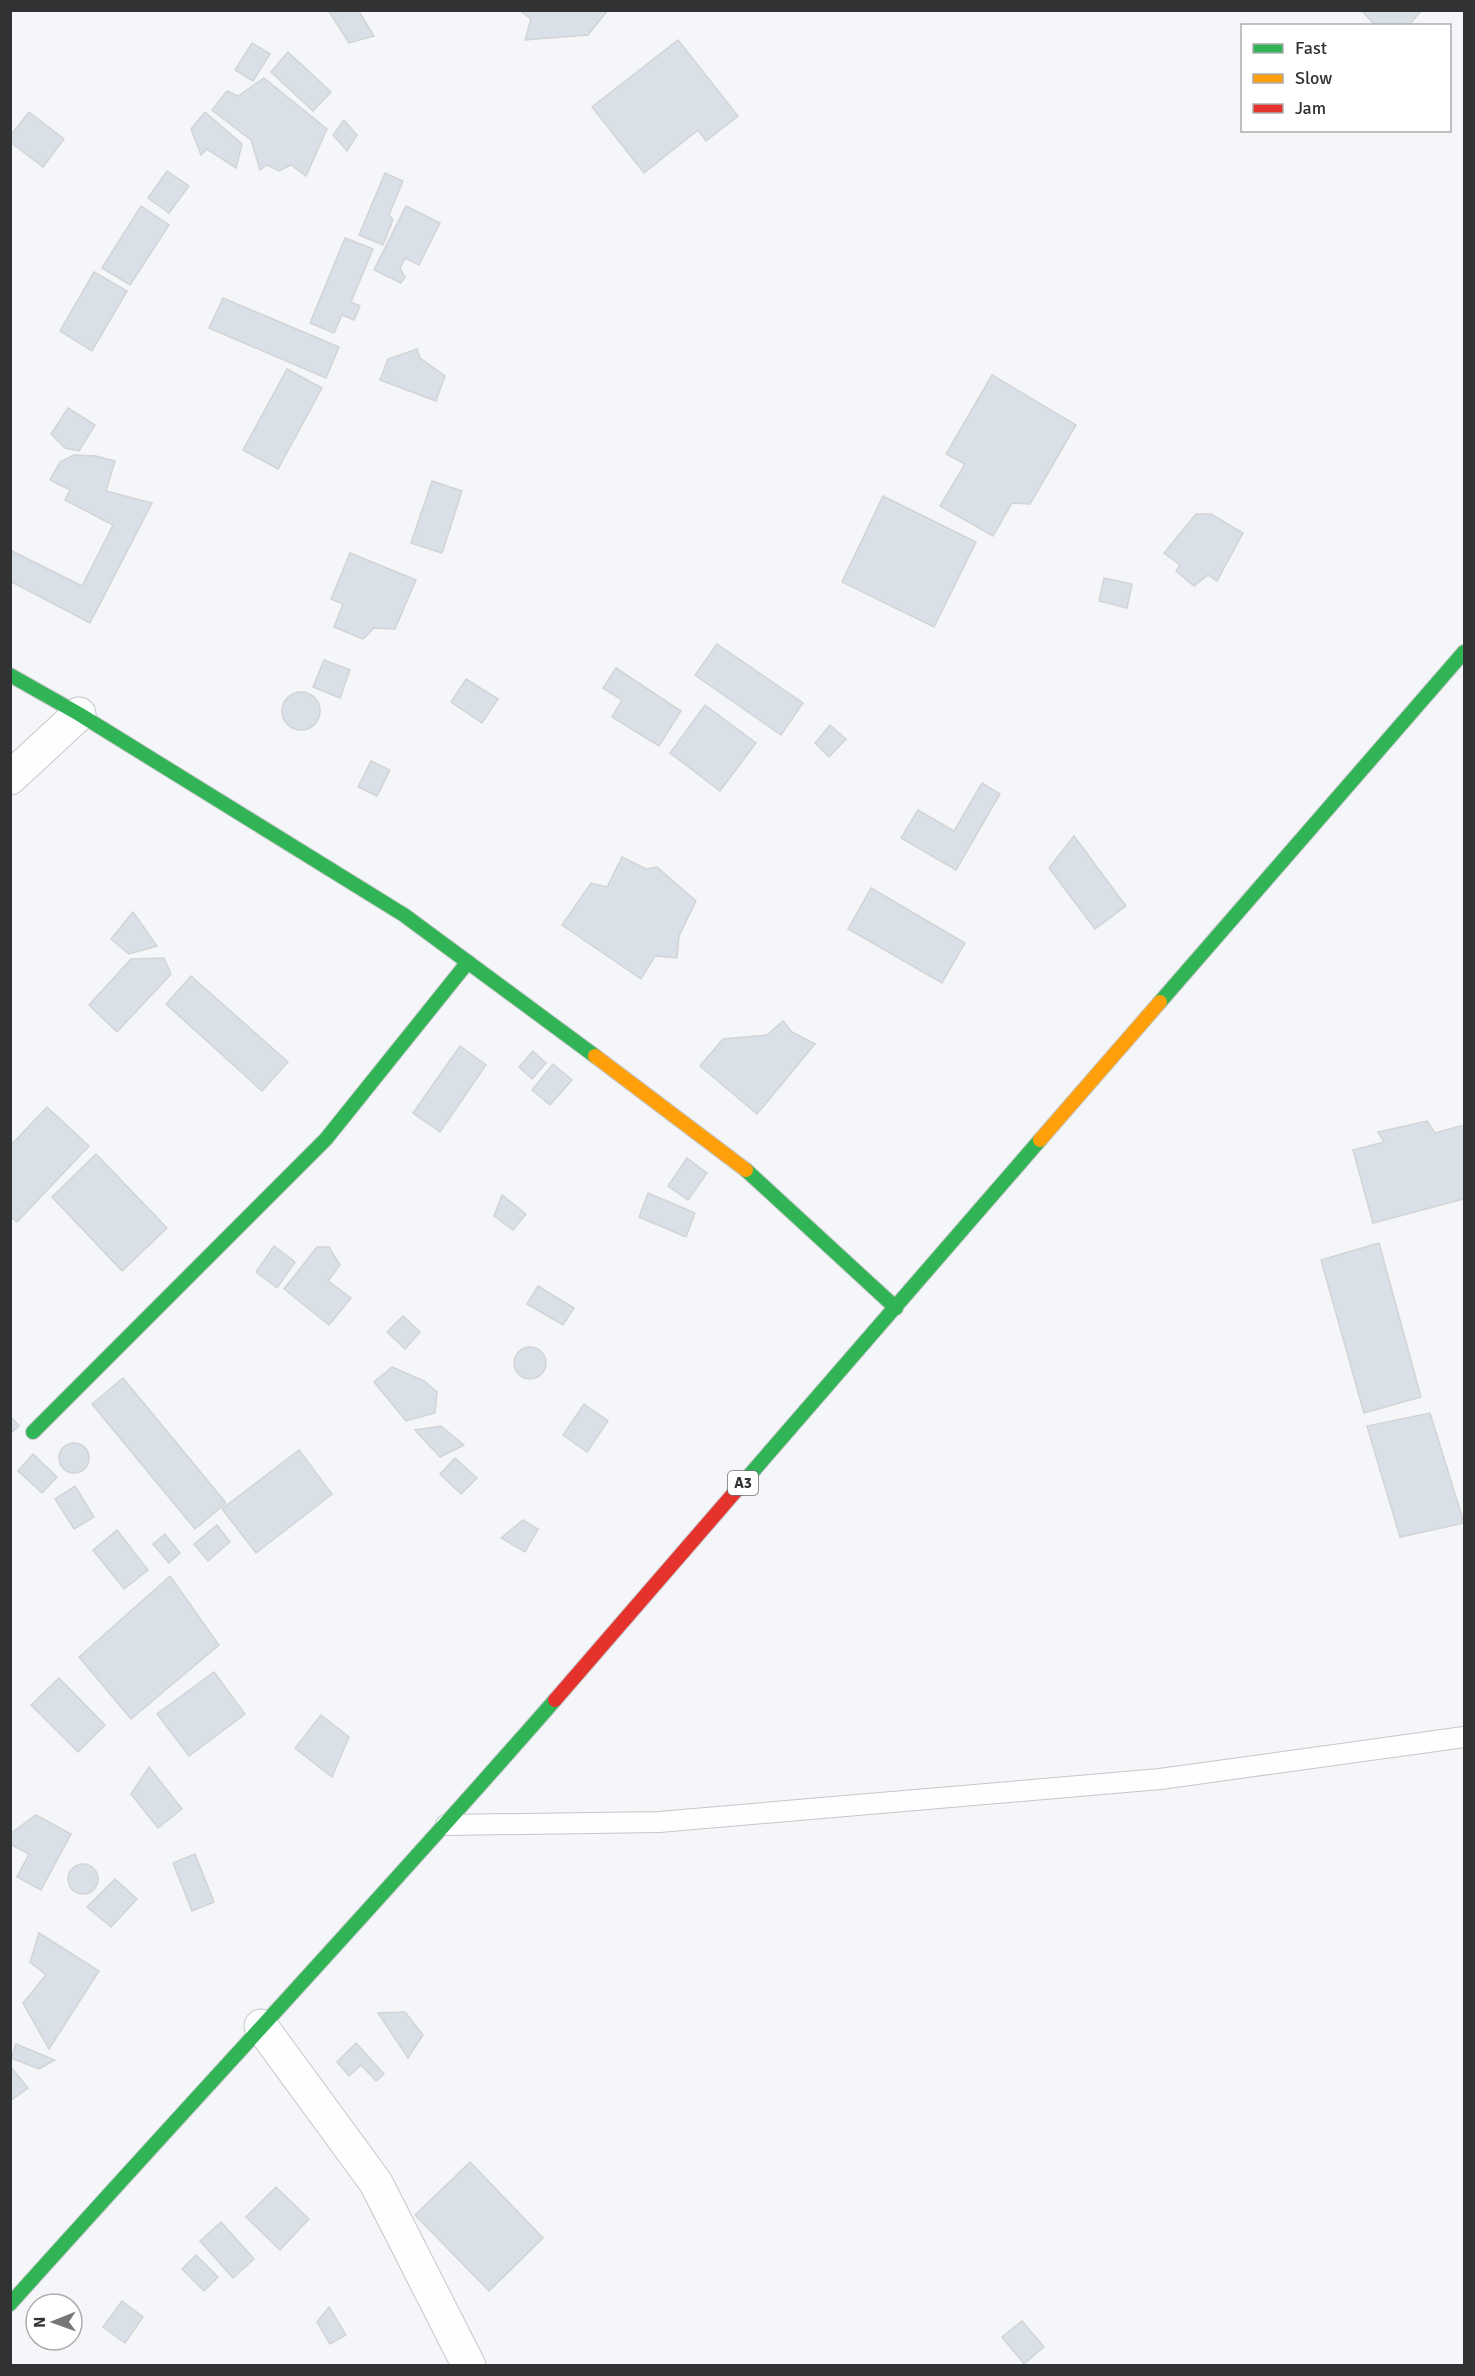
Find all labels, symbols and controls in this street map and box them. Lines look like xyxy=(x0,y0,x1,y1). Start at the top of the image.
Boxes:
legend xyxy=(1241,24,1451,132)
text: Fast xyxy=(1295,37,1327,59)
text: Slow xyxy=(1295,67,1332,89)
text: Jam xyxy=(1295,97,1326,119)
road number: A3 xyxy=(728,1471,758,1495)
north arrow xyxy=(24,2292,84,2352)
text: N xyxy=(30,2317,50,2328)

